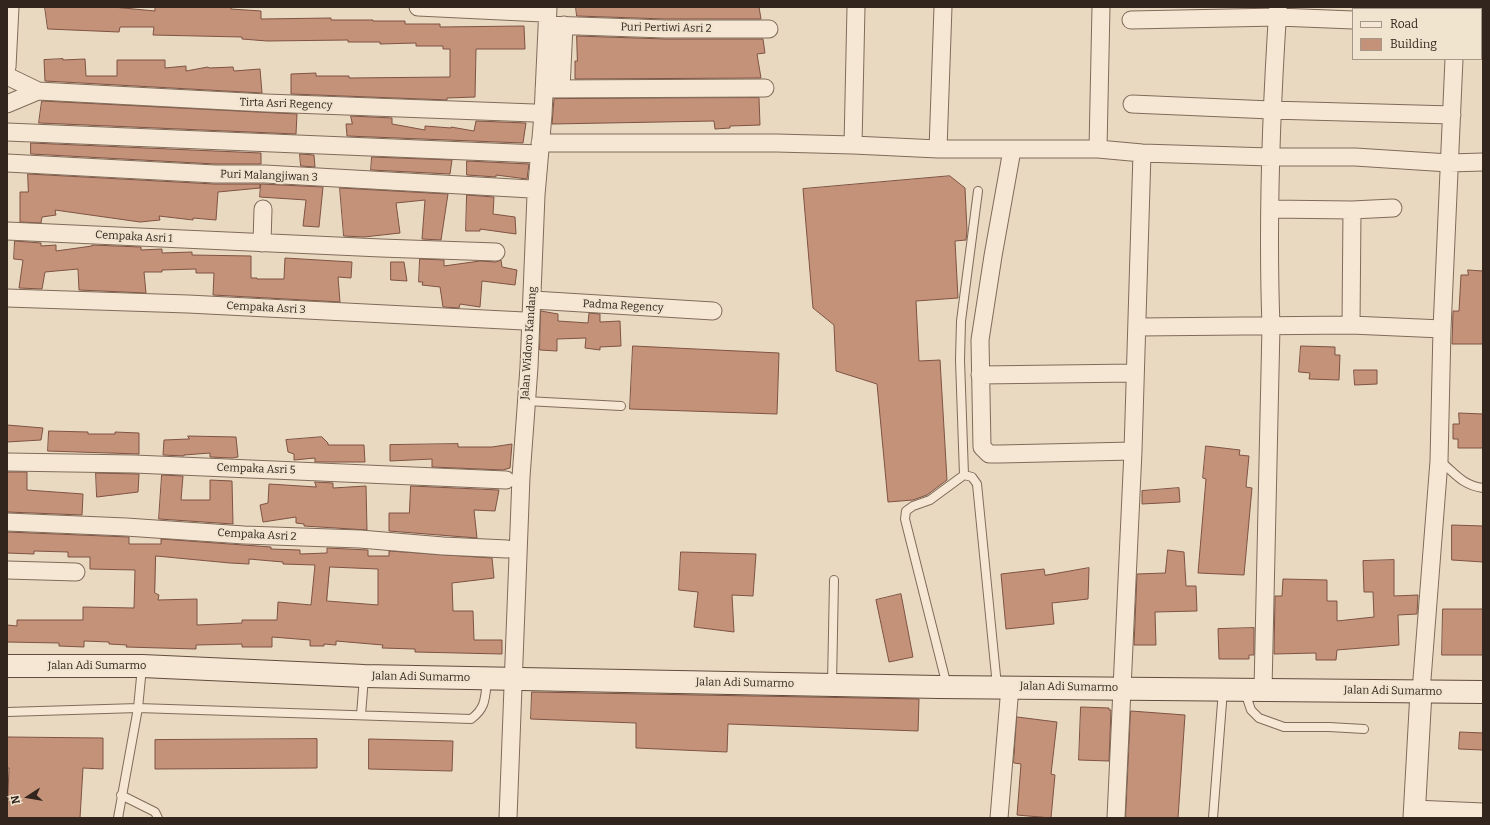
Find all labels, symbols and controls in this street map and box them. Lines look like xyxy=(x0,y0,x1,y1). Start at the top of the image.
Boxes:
legend xyxy=(1352,8,1482,60)
text: Road xyxy=(1390,17,1418,31)
street label: Puri Pertiwi Asri 2 xyxy=(620,21,712,35)
text: Building xyxy=(1390,37,1437,51)
street label: Tirta Asri Regency xyxy=(239,96,333,112)
street label: Puri Malangjiwan 3 xyxy=(220,168,318,184)
street label: Cempaka Asri 1 xyxy=(95,228,173,246)
street label: Jalan Widoro Kandang xyxy=(518,286,540,400)
street label: Padma Regency xyxy=(582,297,664,315)
street label: Cempaka Asri 3 xyxy=(226,299,306,317)
street label: Cempaka Asri 5 xyxy=(216,461,296,477)
street label: Cempaka Asri 2 xyxy=(217,526,297,544)
street label: Jalan Adi Sumarmo xyxy=(48,659,146,673)
street label: Jalan Adi Sumarmo xyxy=(372,670,470,684)
street label: Jalan Adi Sumarmo xyxy=(696,676,794,690)
street label: Jalan Adi Sumarmo xyxy=(1020,680,1118,694)
street label: Jalan Adi Sumarmo xyxy=(1344,684,1442,698)
north arrow xyxy=(8,777,48,817)
text: N xyxy=(9,794,23,805)

